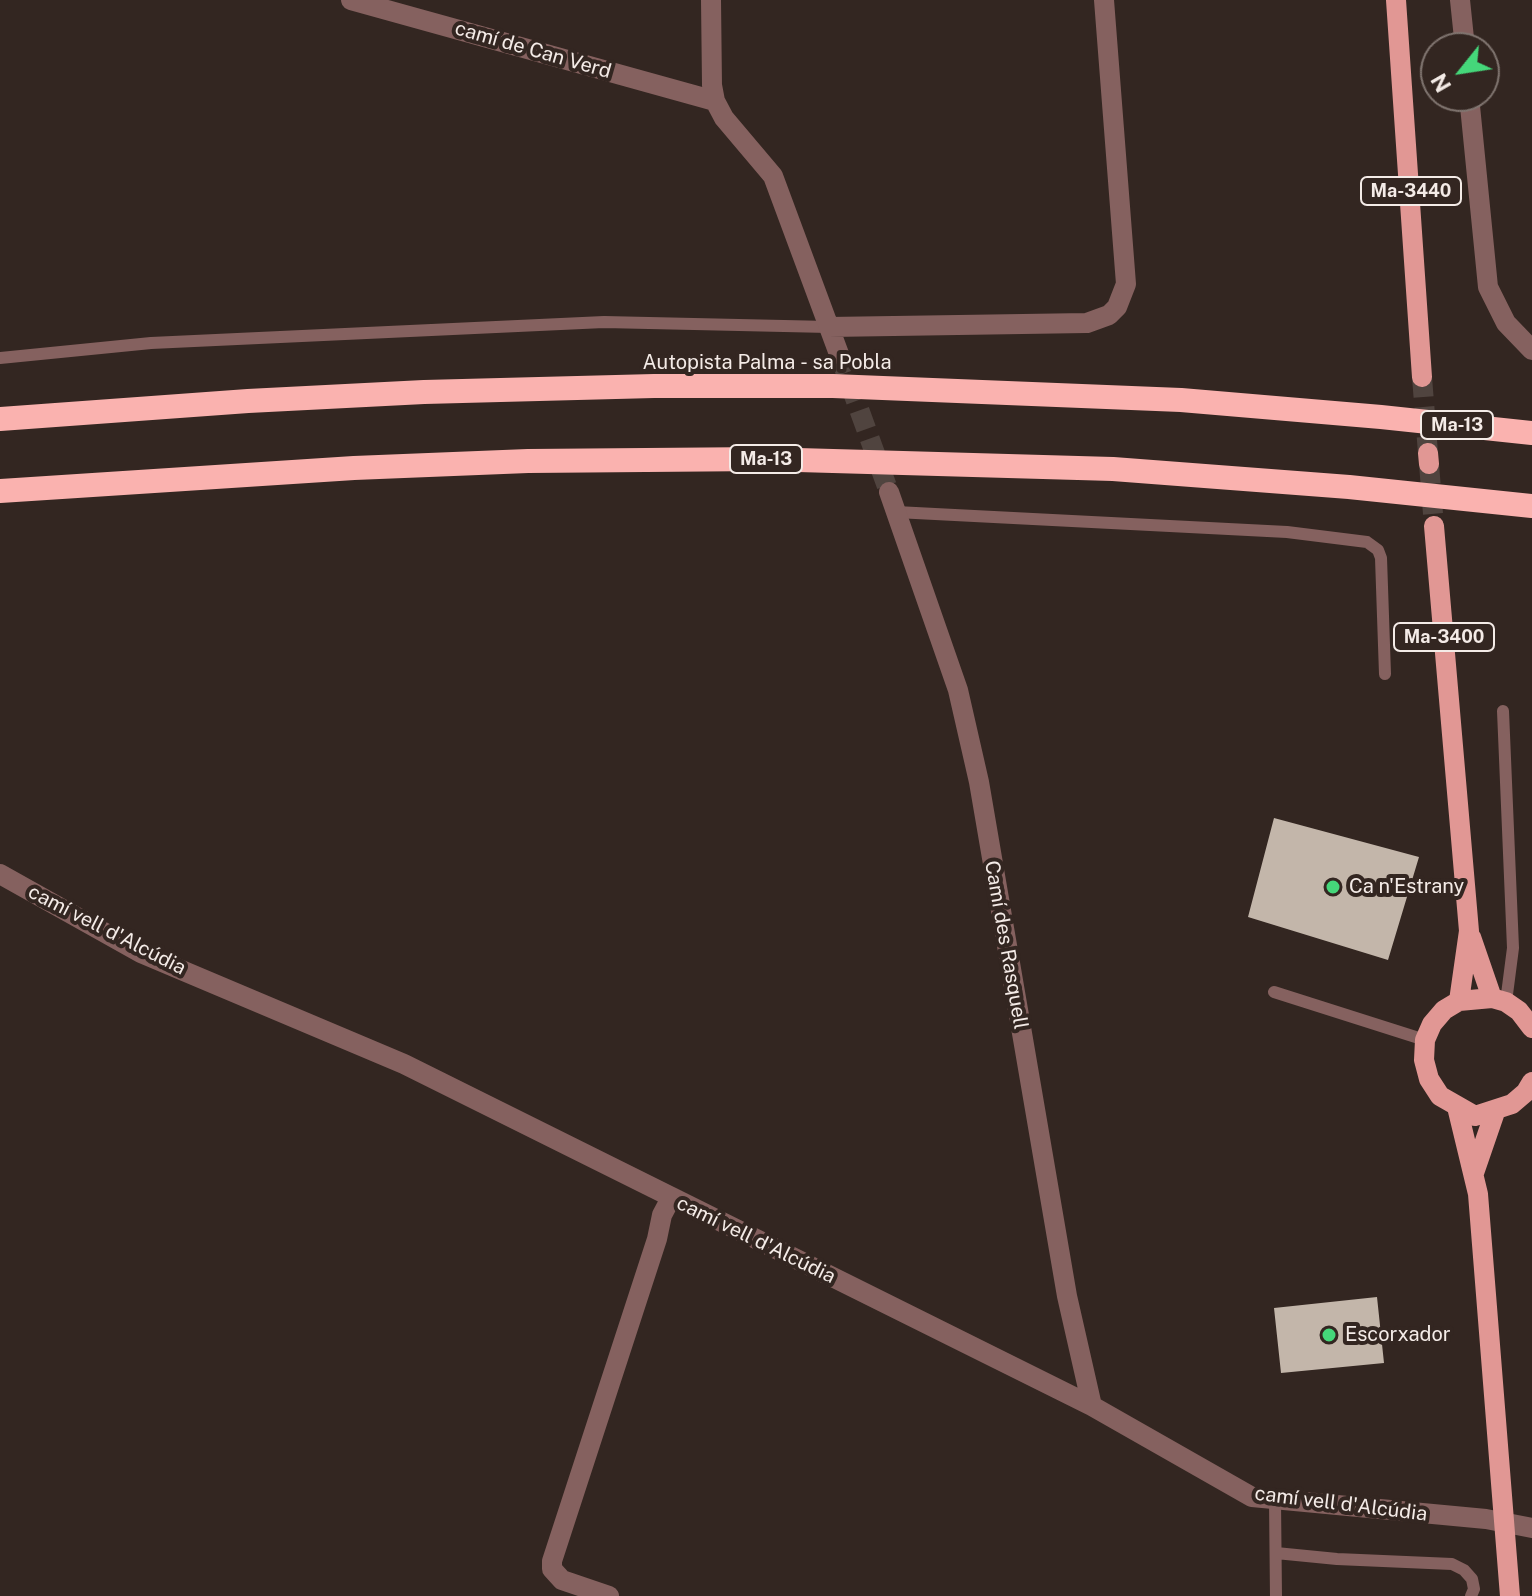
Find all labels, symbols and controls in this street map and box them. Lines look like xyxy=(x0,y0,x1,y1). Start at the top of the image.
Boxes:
street label: camí de Can Verd xyxy=(452,16,614,84)
north arrow xyxy=(1420,32,1500,112)
text: N xyxy=(1425,69,1457,97)
road number: Ma-3440 xyxy=(1361,177,1461,205)
street label: Autopista Palma - sa Pobla xyxy=(643,351,891,375)
road number: Ma-13 xyxy=(1421,411,1493,439)
road number: Ma-13 xyxy=(730,445,802,473)
road number: Ma-3400 xyxy=(1394,623,1494,651)
street label: Camí des Rasquell xyxy=(979,859,1033,1031)
place label: Ca n'Estrany xyxy=(1349,875,1464,899)
marker: Ca n'Estrany xyxy=(1324,878,1342,896)
street label: camí vell d'Alcúdia xyxy=(24,880,190,980)
street label: camí vell d'Alcúdia xyxy=(673,1191,839,1289)
place label: Escorxador xyxy=(1345,1323,1451,1347)
marker: Escorxador xyxy=(1320,1326,1338,1344)
street label: camí vell d'Alcúdia xyxy=(1253,1482,1429,1526)

